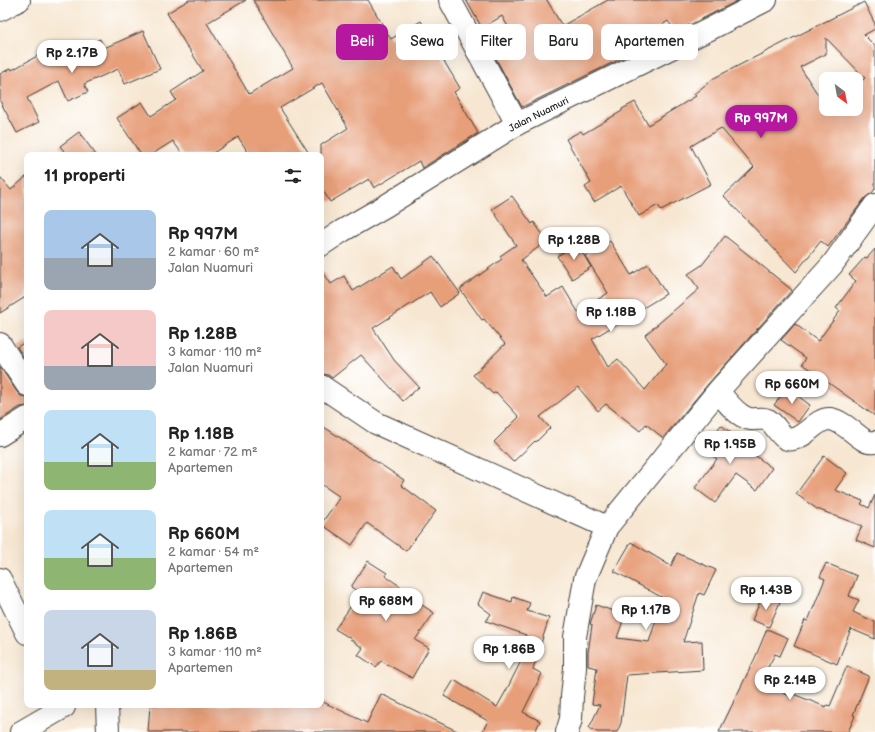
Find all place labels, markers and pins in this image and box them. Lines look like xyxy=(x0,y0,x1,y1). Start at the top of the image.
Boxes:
pin: Rp 2.17B xyxy=(31,40,113,74)
pin: Rp 997M xyxy=(724,105,798,139)
pin: Rp 1.28B xyxy=(533,227,615,261)
pin: Rp 1.18B xyxy=(570,299,652,333)
pin: Rp 660M xyxy=(755,371,829,405)
pin: Rp 1.95B xyxy=(689,431,771,465)
pin: Rp 1.43B xyxy=(725,577,807,611)
pin: Rp 688M xyxy=(349,588,423,622)
pin: Rp 1.17B xyxy=(605,597,687,631)
pin: Rp 1.86B xyxy=(468,636,550,670)
pin: Rp 2.14B xyxy=(749,667,831,701)

